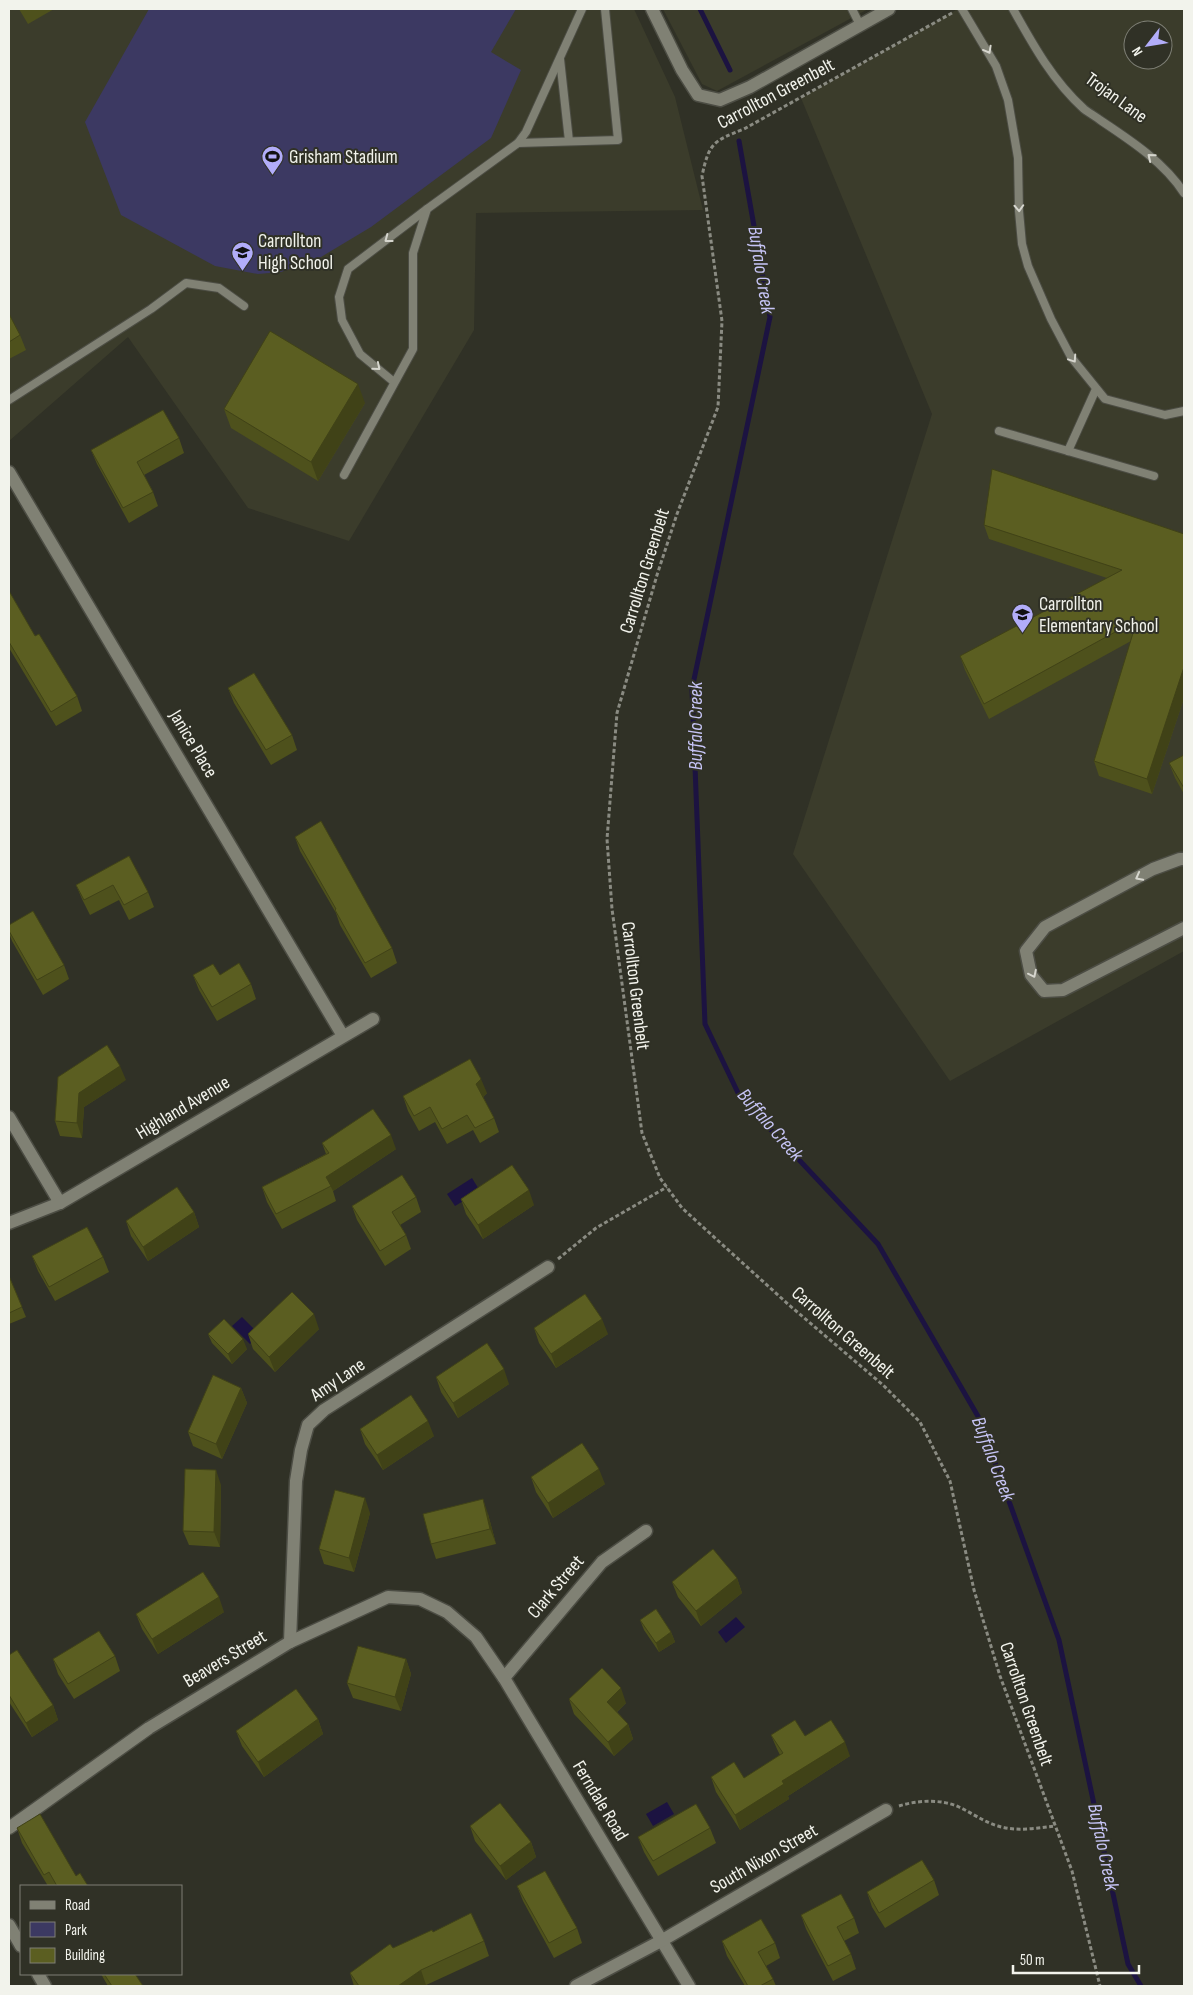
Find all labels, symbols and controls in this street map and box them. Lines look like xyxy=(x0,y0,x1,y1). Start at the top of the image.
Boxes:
north arrow xyxy=(1123,20,1173,70)
text: N xyxy=(1128,44,1146,59)
one-way arrow xyxy=(981,45,991,54)
street label: Carrollton Greenbelt xyxy=(713,53,839,135)
street label: Trojan Lane xyxy=(1080,68,1152,128)
sports icon: Grisham Stadium xyxy=(261,145,285,176)
place label: Grisham Stadium xyxy=(289,146,398,169)
one-way arrow xyxy=(1148,155,1157,163)
one-way arrow xyxy=(1013,204,1024,212)
water label: Buffalo Creek xyxy=(742,224,780,316)
place label: Carrollton High School xyxy=(258,230,333,275)
one-way arrow xyxy=(385,233,394,241)
school or university icon: Carrollton High School xyxy=(230,240,254,271)
one-way arrow xyxy=(1067,353,1076,362)
one-way arrow xyxy=(371,362,380,371)
street label: Carrollton Greenbelt xyxy=(615,506,675,636)
place label: Carrollton Elementary School xyxy=(1039,593,1158,638)
school or university icon: Carrollton Elementary School xyxy=(1011,603,1035,634)
water label: Buffalo Creek xyxy=(684,681,708,770)
street label: Janice Place xyxy=(163,705,222,782)
one-way arrow xyxy=(1136,871,1145,881)
street label: Carrollton Greenbelt xyxy=(616,920,654,1052)
one-way arrow xyxy=(1027,969,1037,978)
street label: Highland Avenue xyxy=(132,1071,234,1145)
water label: Buffalo Creek xyxy=(732,1084,808,1167)
street label: Carrollton Greenbelt xyxy=(787,1282,900,1384)
street label: Amy Lane xyxy=(305,1353,370,1407)
water label: Buffalo Creek xyxy=(966,1413,1020,1505)
street label: Clark Street xyxy=(523,1550,589,1623)
street label: Beavers Street xyxy=(179,1625,271,1693)
street label: Carrollton Greenbelt xyxy=(994,1639,1058,1769)
street label: Ferndale Road xyxy=(567,1757,633,1845)
water label: Buffalo Creek xyxy=(1082,1801,1124,1893)
street label: South Nixon Street xyxy=(706,1819,822,1899)
legend xyxy=(20,1885,182,1975)
text: Road xyxy=(65,1896,90,1915)
text: Park xyxy=(65,1921,87,1940)
scale bar xyxy=(1013,1942,1139,1974)
text: Building xyxy=(65,1946,105,1965)
text: 50 m xyxy=(1020,1951,1045,1970)

